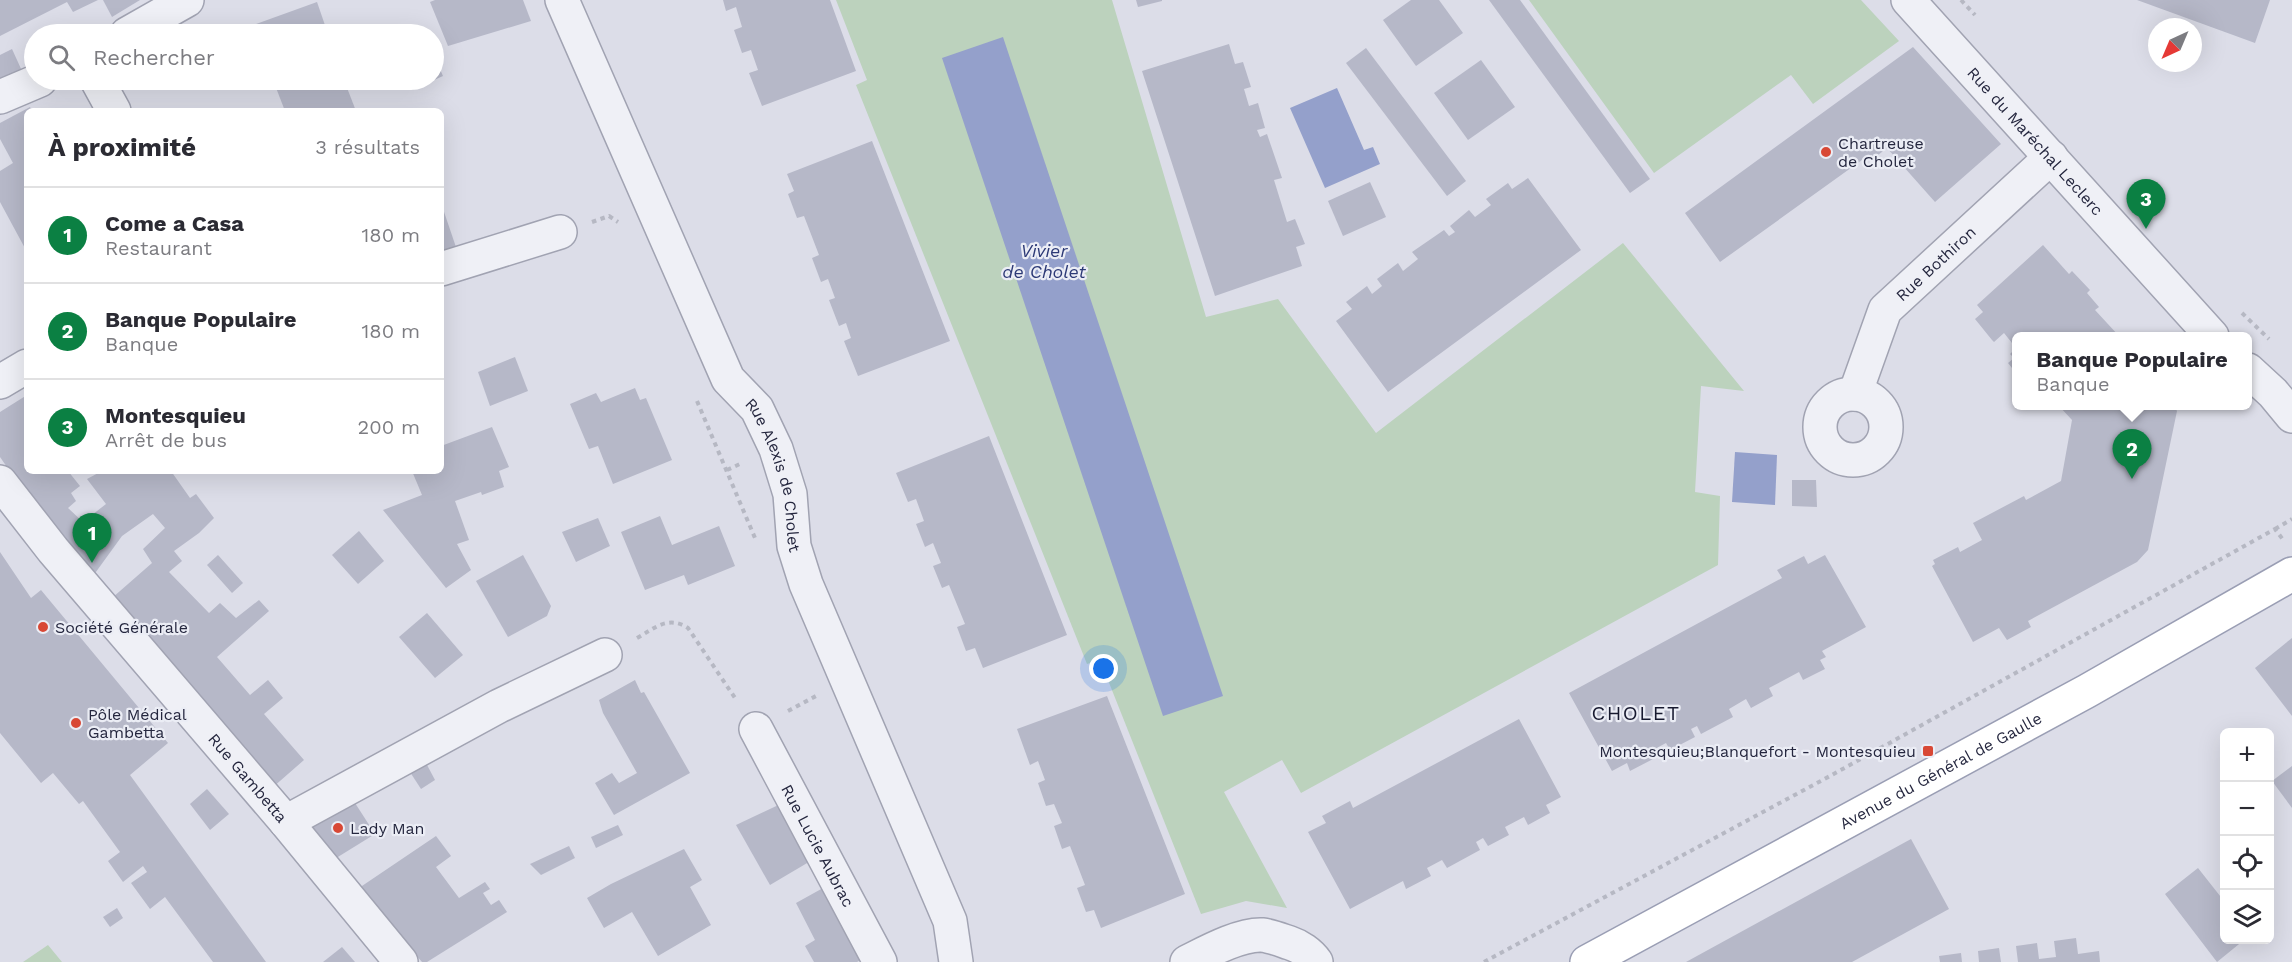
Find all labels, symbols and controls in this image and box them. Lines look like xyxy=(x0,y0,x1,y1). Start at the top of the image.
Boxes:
north arrow xyxy=(2148,18,2202,72)
search box xyxy=(24,24,444,90)
icon: search xyxy=(45,41,78,74)
text: Rechercher xyxy=(93,45,215,70)
street label: Rue du Maréchal Leclerc xyxy=(1963,63,2107,219)
text: À proximité xyxy=(48,132,196,162)
place label: Chartreuse de Cholet xyxy=(1838,134,1924,171)
text: 3 résultats xyxy=(315,135,420,159)
marker: Chartreuse de Cholet xyxy=(1819,145,1833,159)
pin: 3 xyxy=(2126,180,2166,229)
text: Come a Casa xyxy=(105,211,244,236)
street label: Rue Bothiron xyxy=(1892,222,1980,305)
text: 1 xyxy=(63,223,72,247)
text: 180 m xyxy=(362,223,420,247)
text: Restaurant xyxy=(105,236,212,260)
water label: Vivier de Cholet xyxy=(1002,240,1086,282)
text: Banque Populaire xyxy=(105,307,296,332)
text: 2 xyxy=(62,319,73,343)
text: 180 m xyxy=(362,319,420,343)
text: Banque xyxy=(105,332,178,356)
popup xyxy=(2012,332,2252,410)
text: Banque Populaire xyxy=(2036,347,2228,372)
text: Banque xyxy=(2036,372,2110,396)
street label: Rue Alexis de Cholet xyxy=(741,394,804,555)
text: Montesquieu xyxy=(105,403,246,428)
text: 3 xyxy=(62,415,73,439)
text: 200 m xyxy=(358,415,420,439)
text: Arrêt de bus xyxy=(105,428,227,452)
pin: 2 xyxy=(2112,430,2152,479)
pin: 1 xyxy=(72,514,112,563)
place label: Société Générale xyxy=(55,618,188,637)
marker: Société Générale xyxy=(36,620,50,634)
your location xyxy=(1089,654,1118,683)
district label: CHOLET xyxy=(1591,701,1681,725)
place label: Pôle Médical Gambetta xyxy=(88,705,187,742)
street label: Avenue du Général de Gaulle xyxy=(1836,708,2045,833)
marker: Pôle Médical Gambetta xyxy=(69,716,83,730)
map controls xyxy=(2220,728,2274,944)
button: + xyxy=(2220,728,2274,782)
street label: Rue Gambetta xyxy=(204,729,291,827)
place label: Montesquieu;Blanquefort - Montesquieu xyxy=(1599,742,1916,761)
marker: Montesquieu;Blanquefort - Montesquieu xyxy=(1921,744,1935,758)
street label: Rue Lucie Aubrac xyxy=(777,781,858,910)
button: − xyxy=(2220,782,2274,836)
place label: Lady Man xyxy=(350,819,425,838)
marker: Lady Man xyxy=(331,821,345,835)
button: locate xyxy=(2220,836,2274,890)
button: layers xyxy=(2220,890,2274,944)

